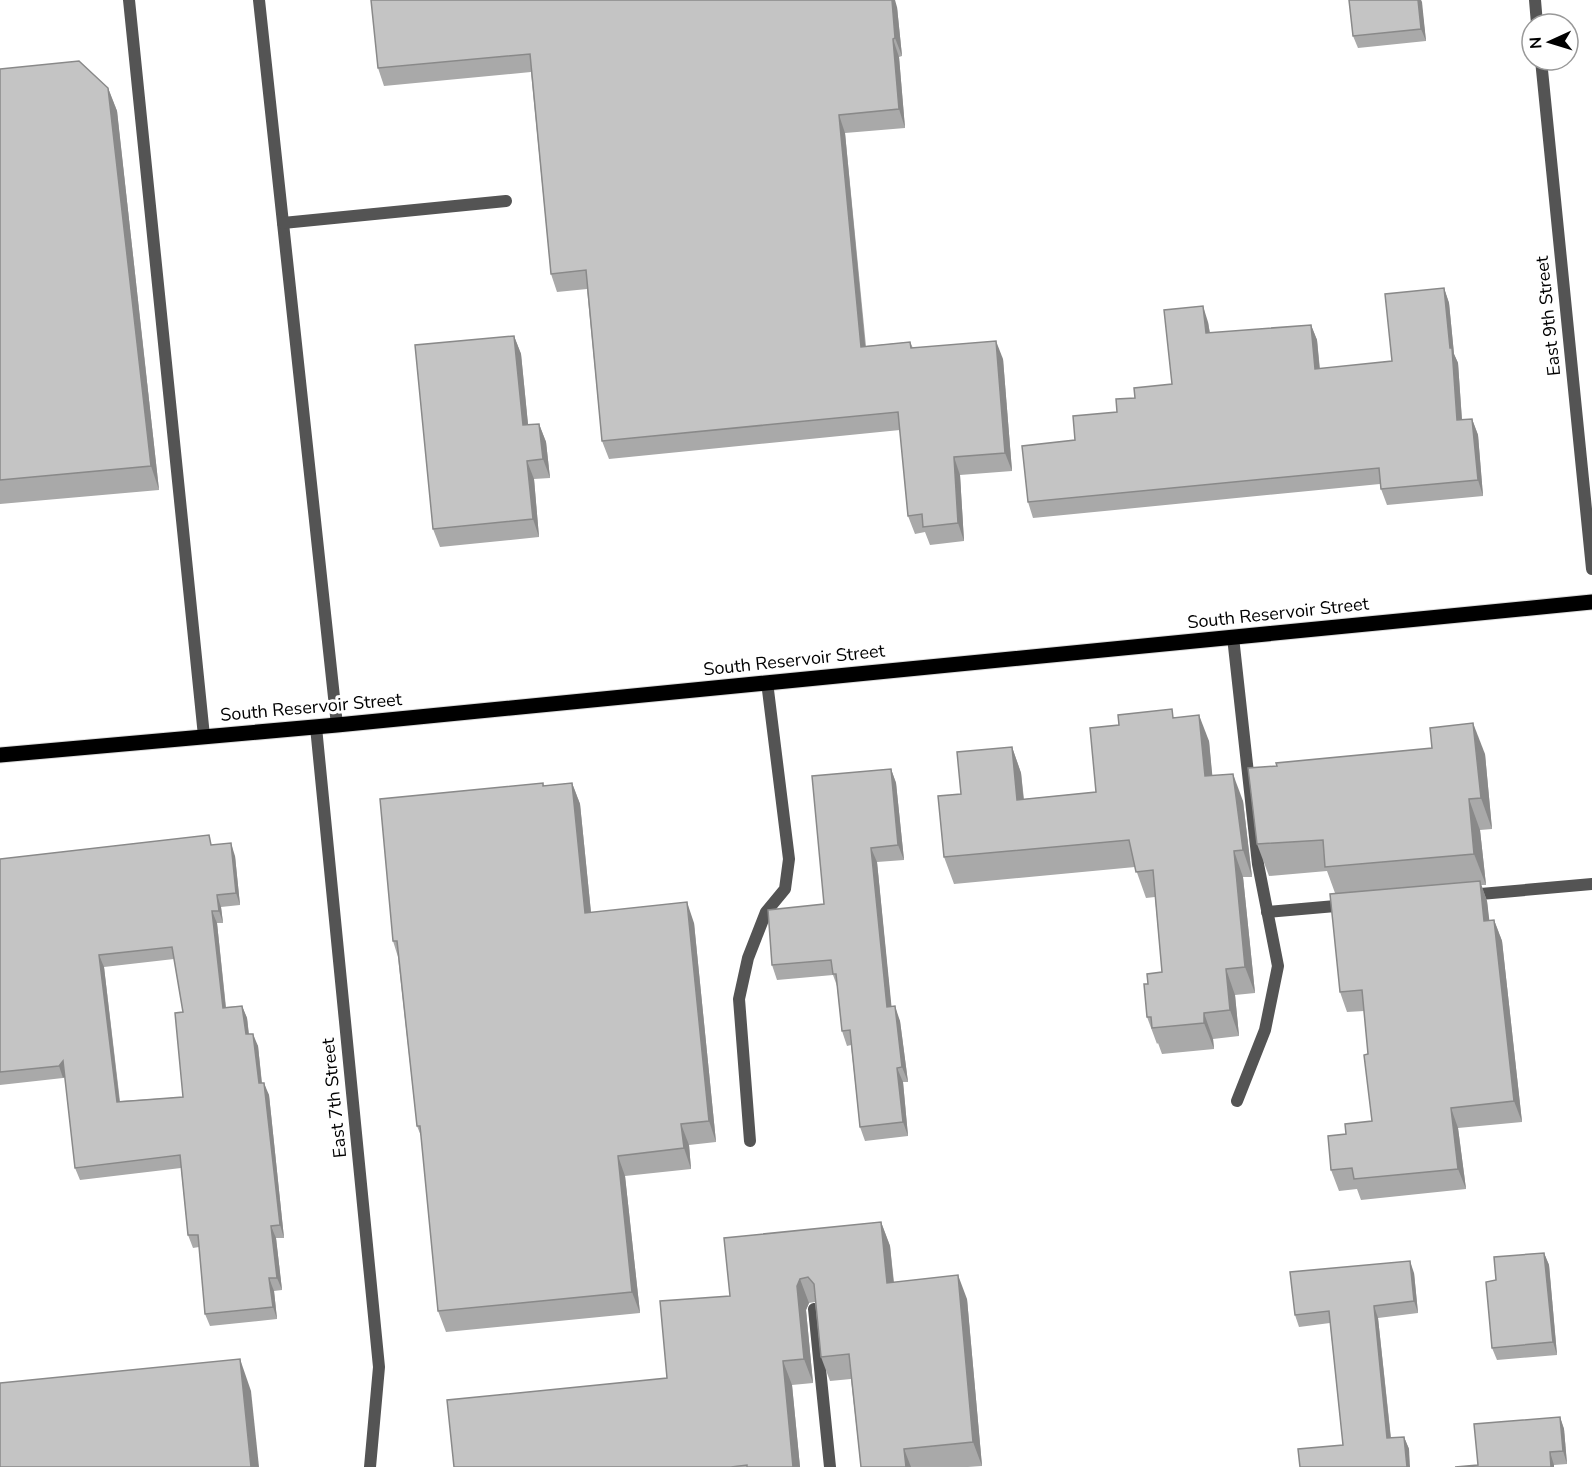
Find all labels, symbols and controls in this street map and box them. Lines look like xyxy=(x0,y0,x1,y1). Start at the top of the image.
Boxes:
north arrow xyxy=(1520,12,1580,72)
text: N xyxy=(1525,36,1547,50)
street label: East 9th Street xyxy=(1530,254,1566,377)
street label: South Reservoir Street xyxy=(1186,591,1371,634)
street label: South Reservoir Street xyxy=(702,638,887,681)
street label: South Reservoir Street xyxy=(219,687,404,727)
street label: East 7th Street xyxy=(316,1036,352,1159)

